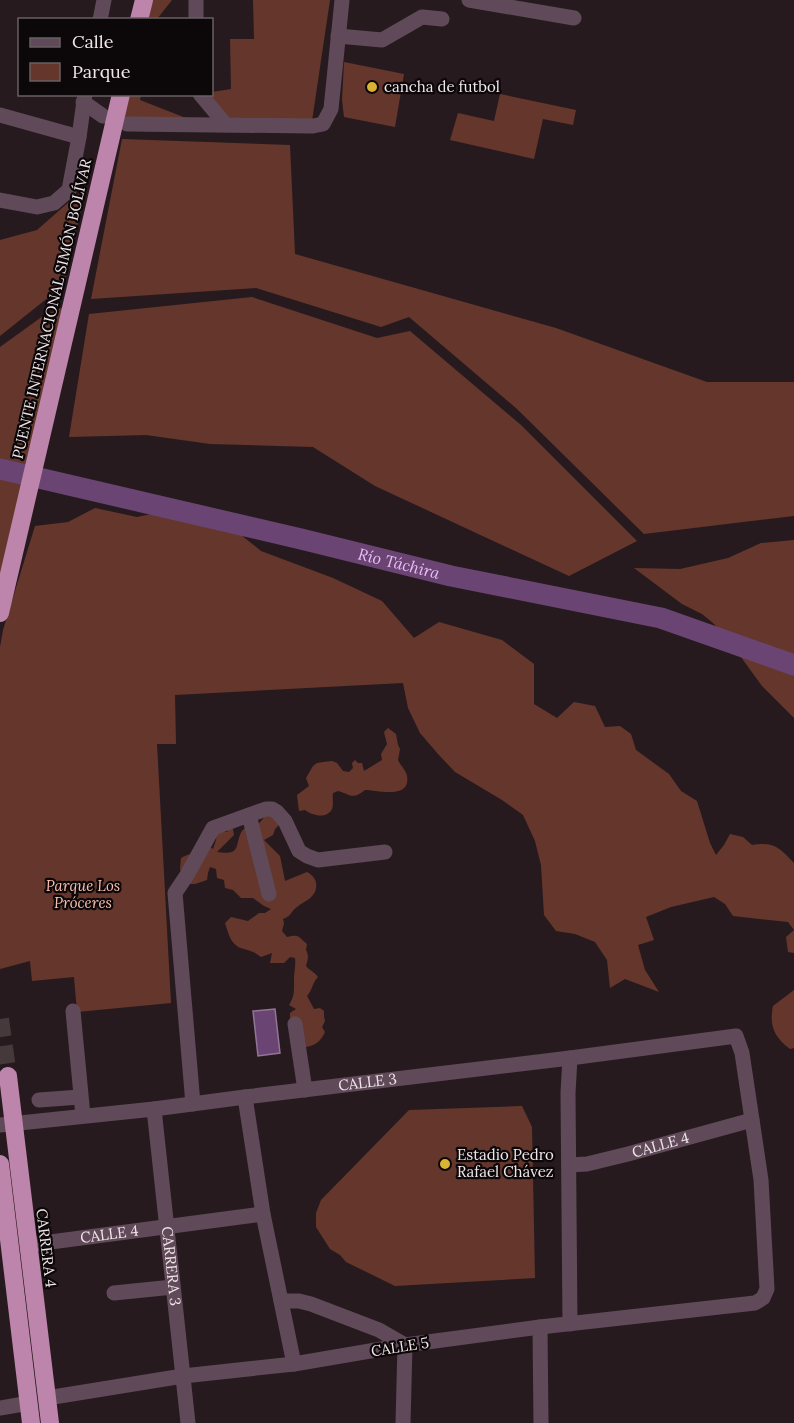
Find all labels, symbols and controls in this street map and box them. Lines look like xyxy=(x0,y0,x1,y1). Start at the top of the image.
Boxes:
legend xyxy=(18,18,213,96)
text: Calle xyxy=(72,30,114,53)
text: Parque xyxy=(72,60,131,83)
place label: cancha de futbol xyxy=(384,77,500,96)
marker: cancha de futbol xyxy=(365,80,379,94)
street label: PUENTE INTERNACIONAL SIMÓN BOLÍVAR xyxy=(8,156,95,461)
water label: Río Táchira xyxy=(356,543,442,583)
park label: Parque Los Próceres xyxy=(46,876,120,912)
street label: CALLE 3 xyxy=(337,1069,398,1095)
street label: CALLE 4 xyxy=(630,1128,691,1161)
place label: Estadio Pedro Rafael Chávez xyxy=(457,1145,554,1181)
marker: Estadio Pedro Rafael Chávez xyxy=(438,1157,452,1171)
street label: CARRERA 4 xyxy=(32,1207,61,1289)
street label: CALLE 4 xyxy=(79,1221,139,1247)
street label: CARRERA 3 xyxy=(158,1225,185,1307)
street label: CALLE 5 xyxy=(370,1333,430,1360)

